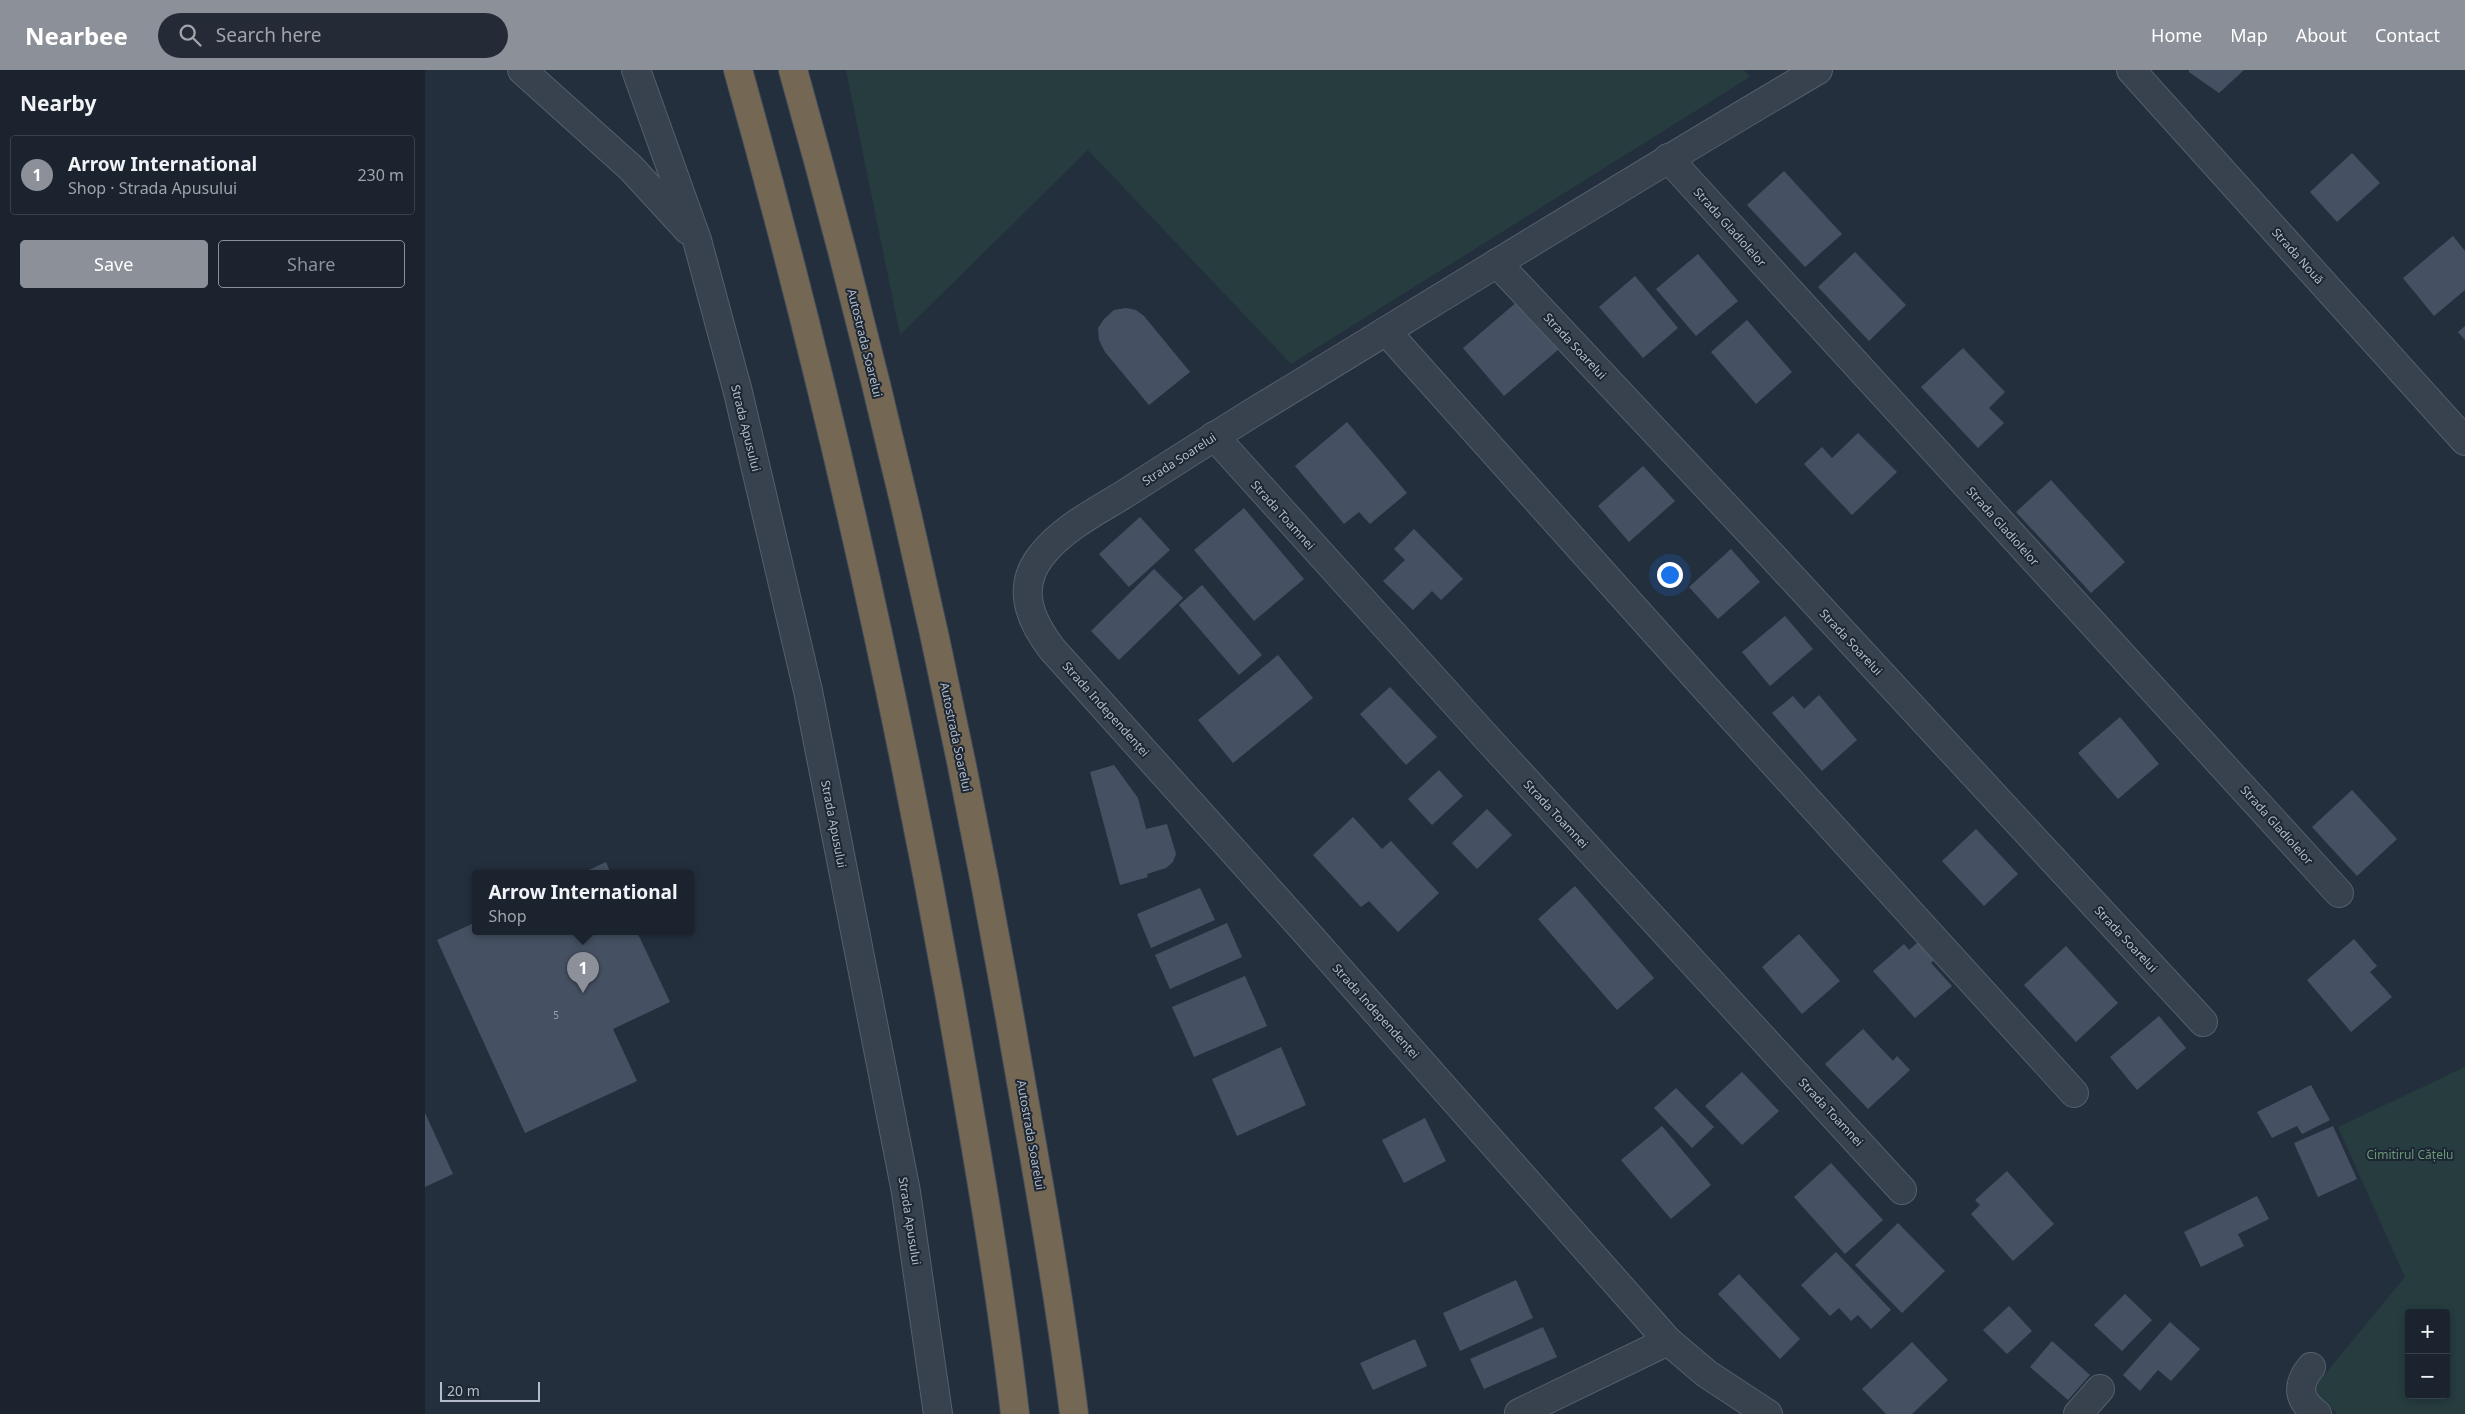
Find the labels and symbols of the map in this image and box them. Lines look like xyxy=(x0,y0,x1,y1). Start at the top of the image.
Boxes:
street label: Strada Gladiolelor xyxy=(1690,184,1770,270)
street label: Strada Nouă xyxy=(2268,224,2328,288)
street label: Autostrada Soarelui xyxy=(843,287,887,399)
street label: Strada Soarelui xyxy=(1540,309,1610,383)
street label: Strada Apusului xyxy=(727,383,765,473)
street label: Strada Soarelui xyxy=(1139,429,1219,489)
street label: Strada Toamnei xyxy=(1247,477,1319,553)
street label: Strada Gladiolelor xyxy=(1963,483,2043,569)
your location xyxy=(1657,562,1683,588)
street label: Strada Soarelui xyxy=(1816,605,1886,679)
street label: Strada Independenței xyxy=(1059,658,1153,760)
street label: Autostrada Soarelui xyxy=(936,681,976,793)
street label: Strada Toamnei xyxy=(1520,776,1592,852)
street label: Strada Apusului xyxy=(817,779,851,869)
street label: Strada Gladiolelor xyxy=(2237,782,2317,868)
street label: Strada Soarelui xyxy=(2091,902,2161,976)
pin: 1 xyxy=(567,952,599,993)
street label: Strada Independenței xyxy=(1329,960,1423,1062)
house number: 5 xyxy=(553,1008,559,1022)
street label: Strada Toamnei xyxy=(1795,1074,1867,1150)
street label: Autostrada Soarelui xyxy=(1013,1079,1049,1191)
park label: Cimitirul Cățelu xyxy=(2367,1146,2453,1163)
street label: Strada Apusului xyxy=(895,1176,925,1266)
scale bar xyxy=(440,1379,540,1402)

